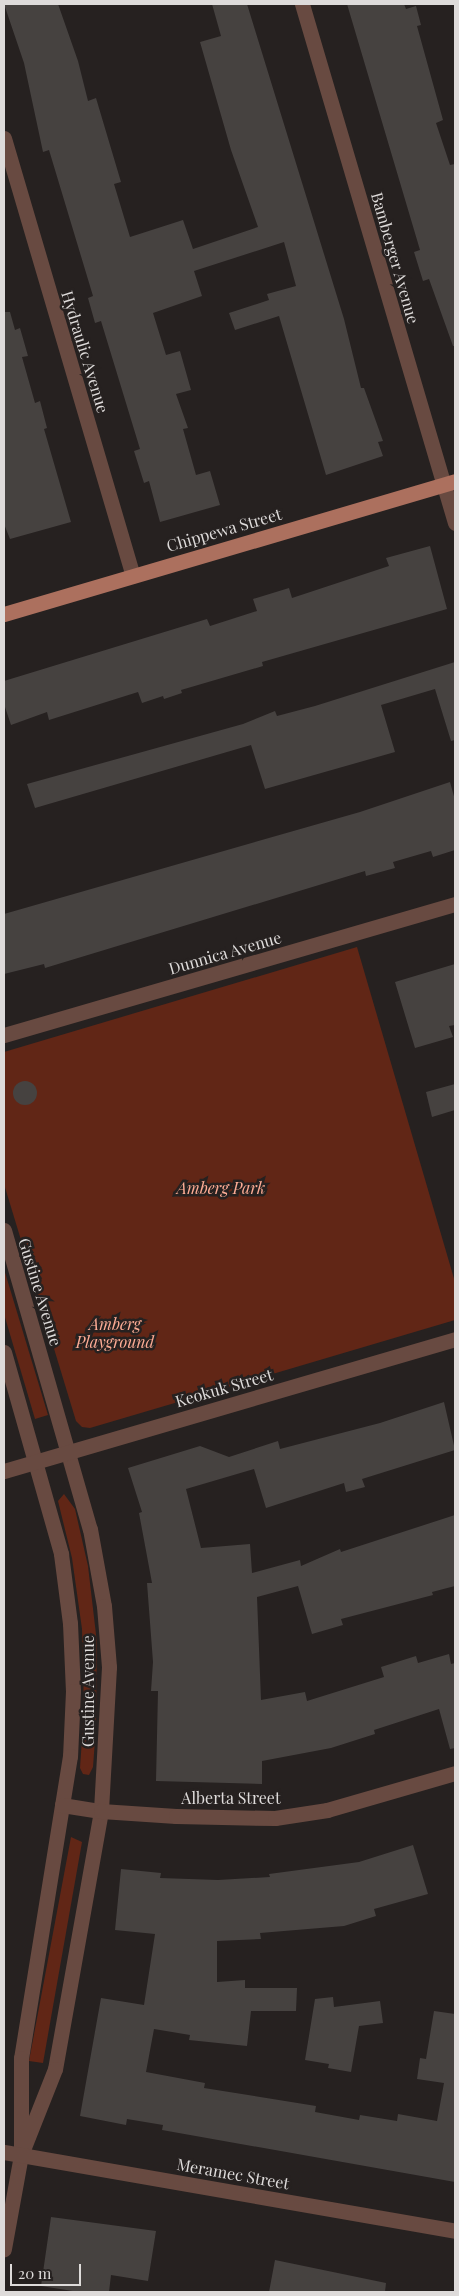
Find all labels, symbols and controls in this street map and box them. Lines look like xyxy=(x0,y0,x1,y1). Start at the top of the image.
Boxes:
street label: Bamberger Avenue xyxy=(367,190,423,326)
street label: Hydraulic Avenue xyxy=(57,288,113,416)
street label: Chippewa Street xyxy=(164,504,284,556)
street label: Dunnica Avenue xyxy=(166,928,284,978)
park label: Amberg Park xyxy=(177,1178,265,1198)
street label: Gustine Avenue xyxy=(14,1235,66,1349)
park label: Amberg Playground xyxy=(76,1314,154,1352)
street label: Keokuk Street xyxy=(173,1365,275,1411)
street label: Gustine Avenue xyxy=(78,1635,98,1747)
street label: Alberta Street xyxy=(181,1788,281,1808)
street label: Meramec Street xyxy=(175,2155,291,2193)
scale bar xyxy=(12,2254,84,2286)
text: 20 m xyxy=(18,2263,51,2283)

